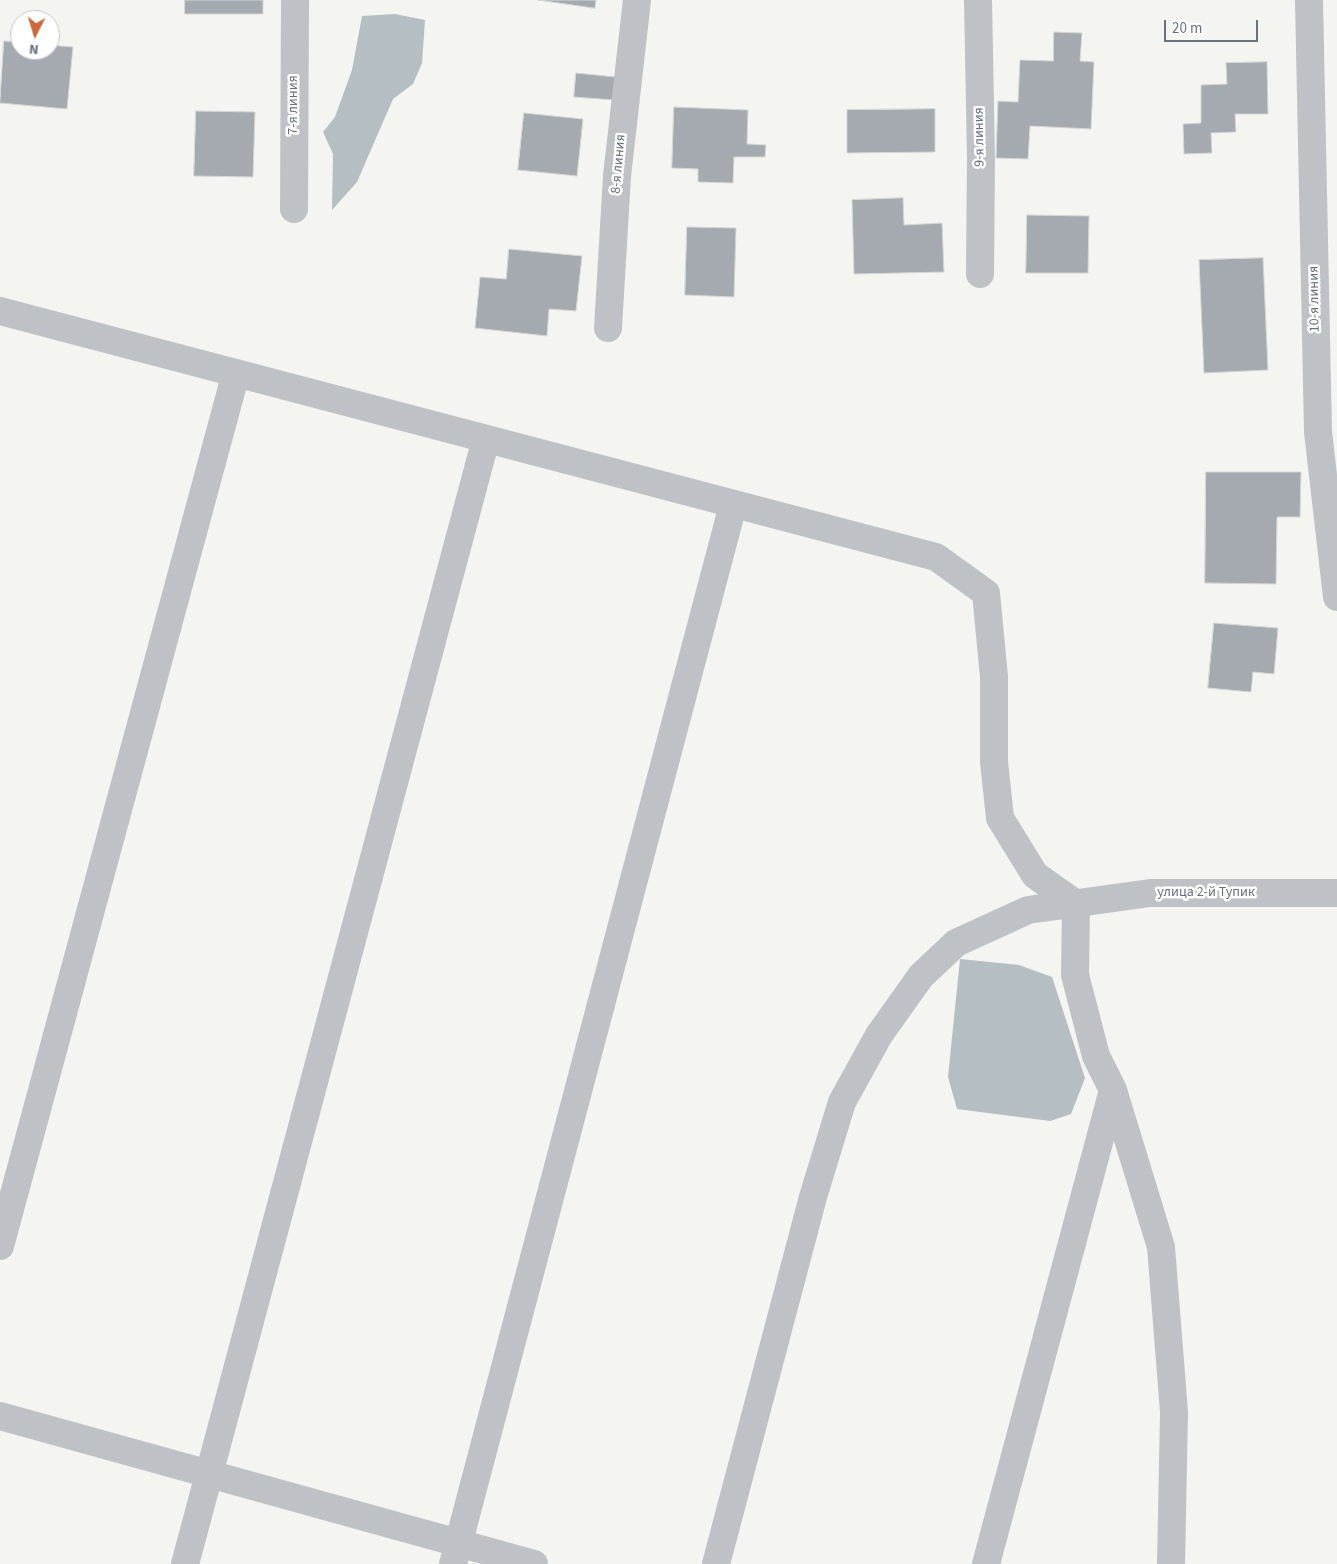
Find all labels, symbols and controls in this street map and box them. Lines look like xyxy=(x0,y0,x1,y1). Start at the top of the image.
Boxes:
north arrow xyxy=(10,10,60,60)
scale bar xyxy=(1167,10,1261,42)
text: 20 m xyxy=(1172,18,1202,39)
text: N xyxy=(28,39,39,59)
street label: 7-я линия xyxy=(286,75,302,135)
street label: 9-я линия xyxy=(971,107,989,167)
street label: 8-я линия xyxy=(608,134,630,194)
street label: 10-я линия xyxy=(1306,266,1324,332)
street label: улица 2-й Тупик xyxy=(1157,885,1255,901)

